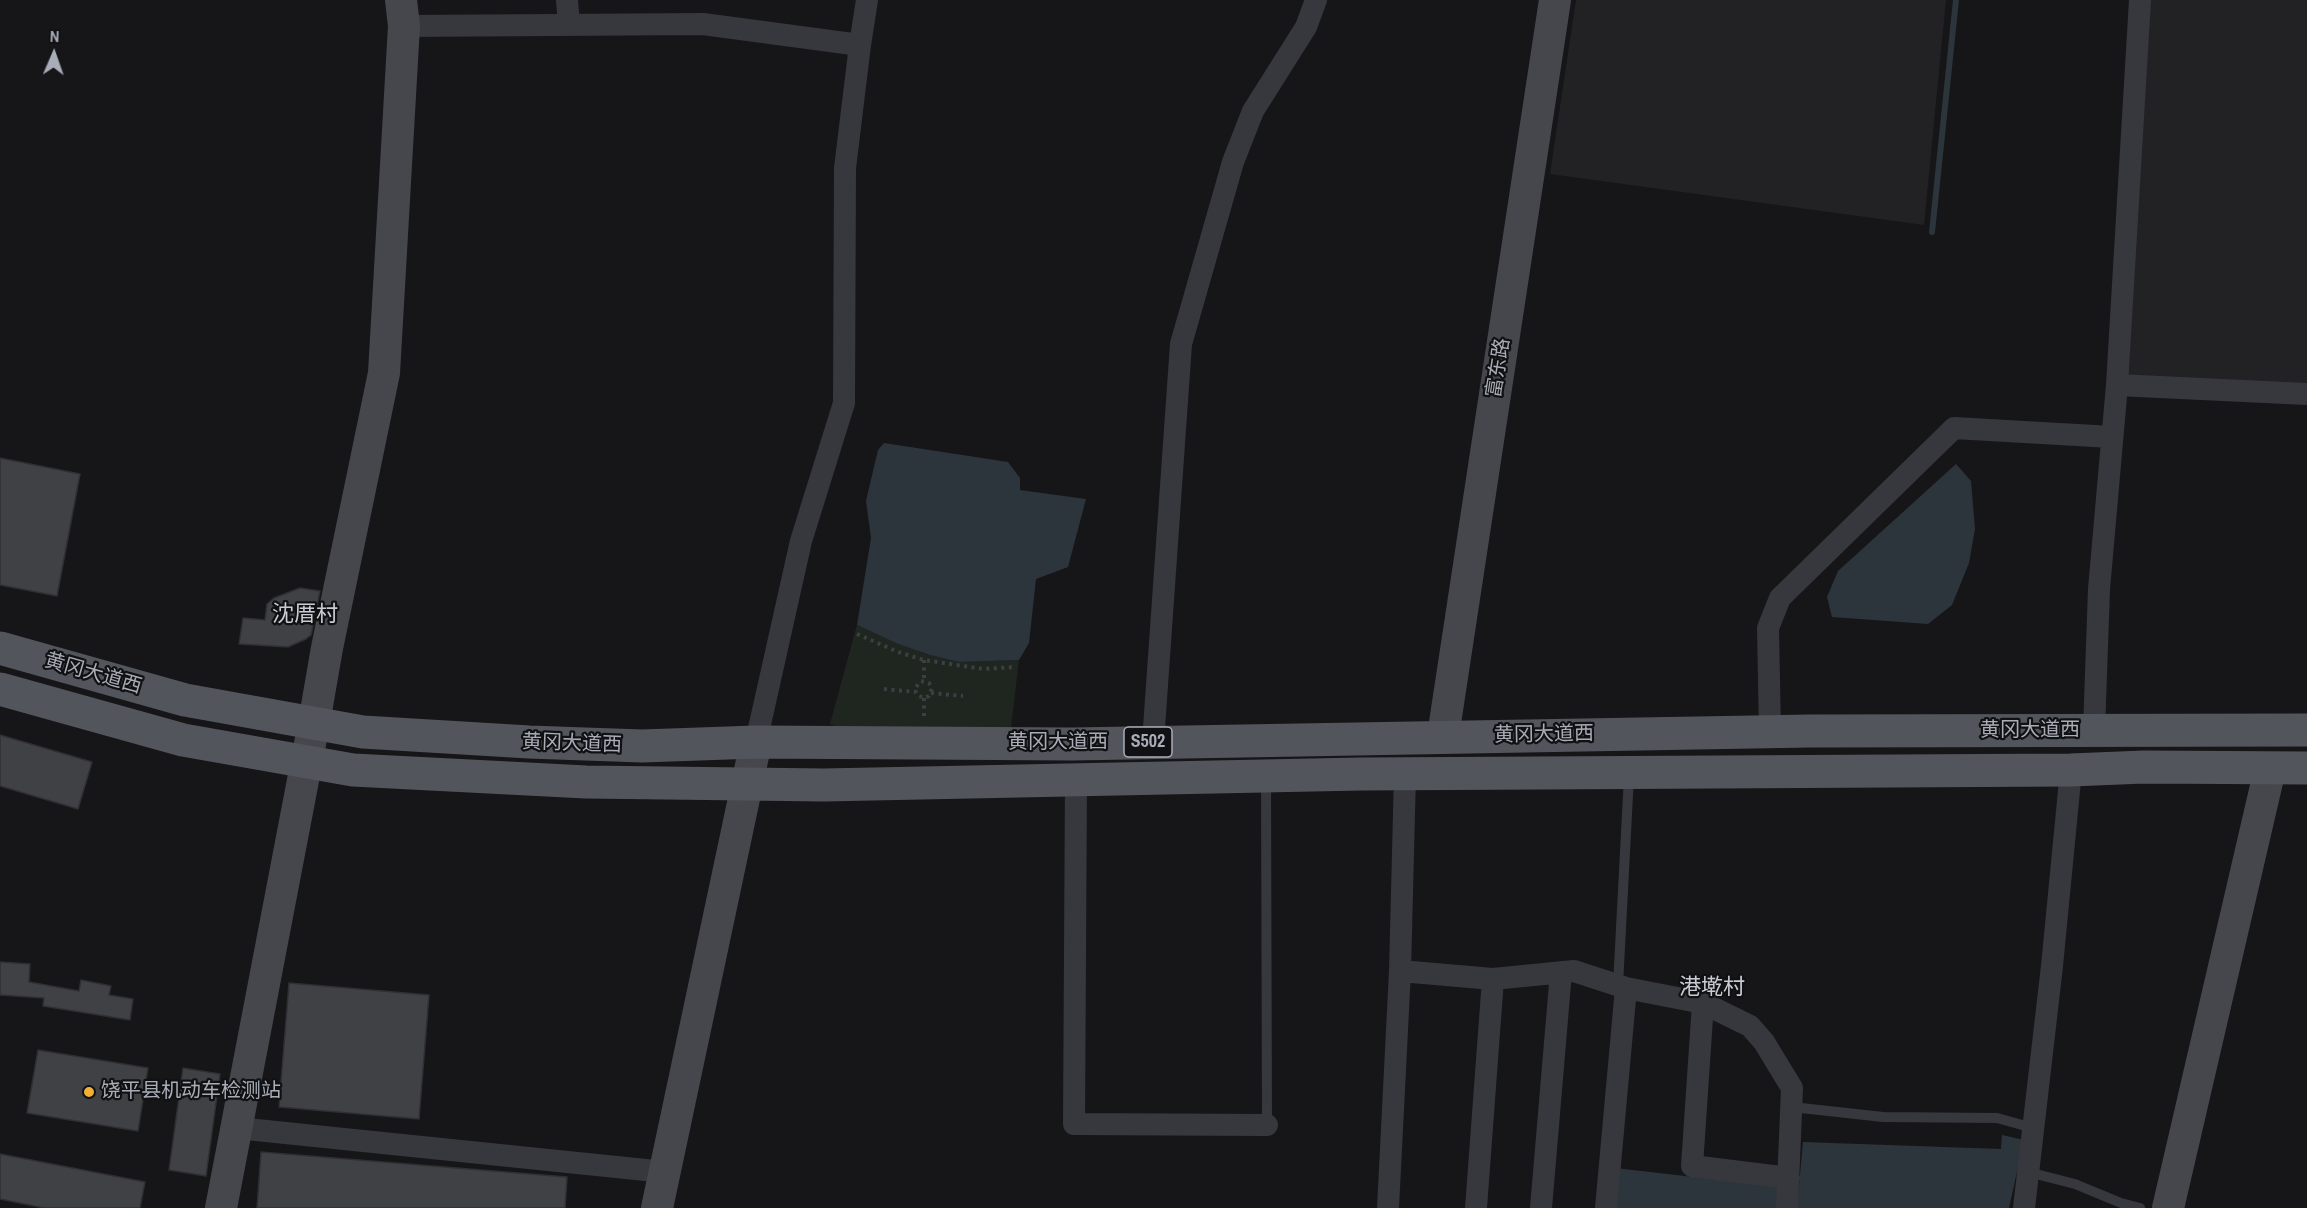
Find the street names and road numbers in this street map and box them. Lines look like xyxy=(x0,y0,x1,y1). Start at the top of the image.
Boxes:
street label: 富东路 xyxy=(1482,336,1516,400)
street label: 黄冈大道西 xyxy=(42,649,144,699)
street label: 黄冈大道西 xyxy=(1980,719,2080,743)
street label: 黄冈大道西 xyxy=(1494,722,1594,748)
road number: S502 xyxy=(1124,727,1172,757)
street label: 黄冈大道西 xyxy=(522,730,622,758)
street label: 黄冈大道西 xyxy=(1008,731,1108,755)

